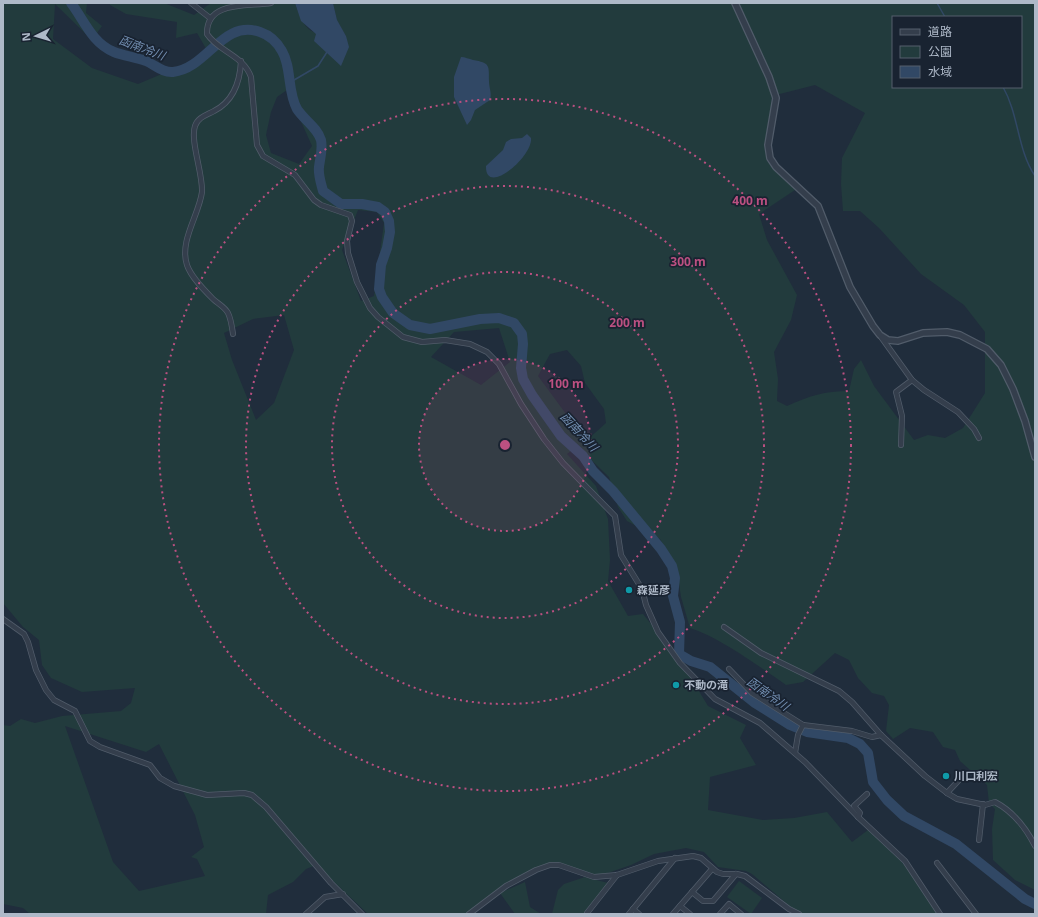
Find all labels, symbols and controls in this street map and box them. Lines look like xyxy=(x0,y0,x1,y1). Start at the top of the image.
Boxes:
north arrow xyxy=(16,16,56,56)
legend xyxy=(892,16,1022,88)
text: 道路 xyxy=(928,23,952,40)
water label: 函南冷川 xyxy=(117,31,169,65)
text: N xyxy=(18,32,33,42)
text: 公園 xyxy=(928,43,952,60)
text: 水域 xyxy=(928,63,952,80)
text: 400 m xyxy=(732,192,768,209)
text: 300 m xyxy=(670,253,706,270)
text: 200 m xyxy=(609,314,645,331)
text: 100 m xyxy=(548,375,584,392)
water label: 函南冷川 xyxy=(557,408,603,456)
centre of rings xyxy=(498,438,512,452)
place label: 森延彦 xyxy=(637,582,670,597)
marker: 森延彦 xyxy=(624,585,634,595)
water label: 函南冷川 xyxy=(744,673,794,715)
place label: 不動の滝 xyxy=(684,677,728,692)
marker: 不動の滝 xyxy=(671,680,681,690)
place label: 川口利宏 xyxy=(954,768,998,783)
marker: 川口利宏 xyxy=(941,771,951,781)

